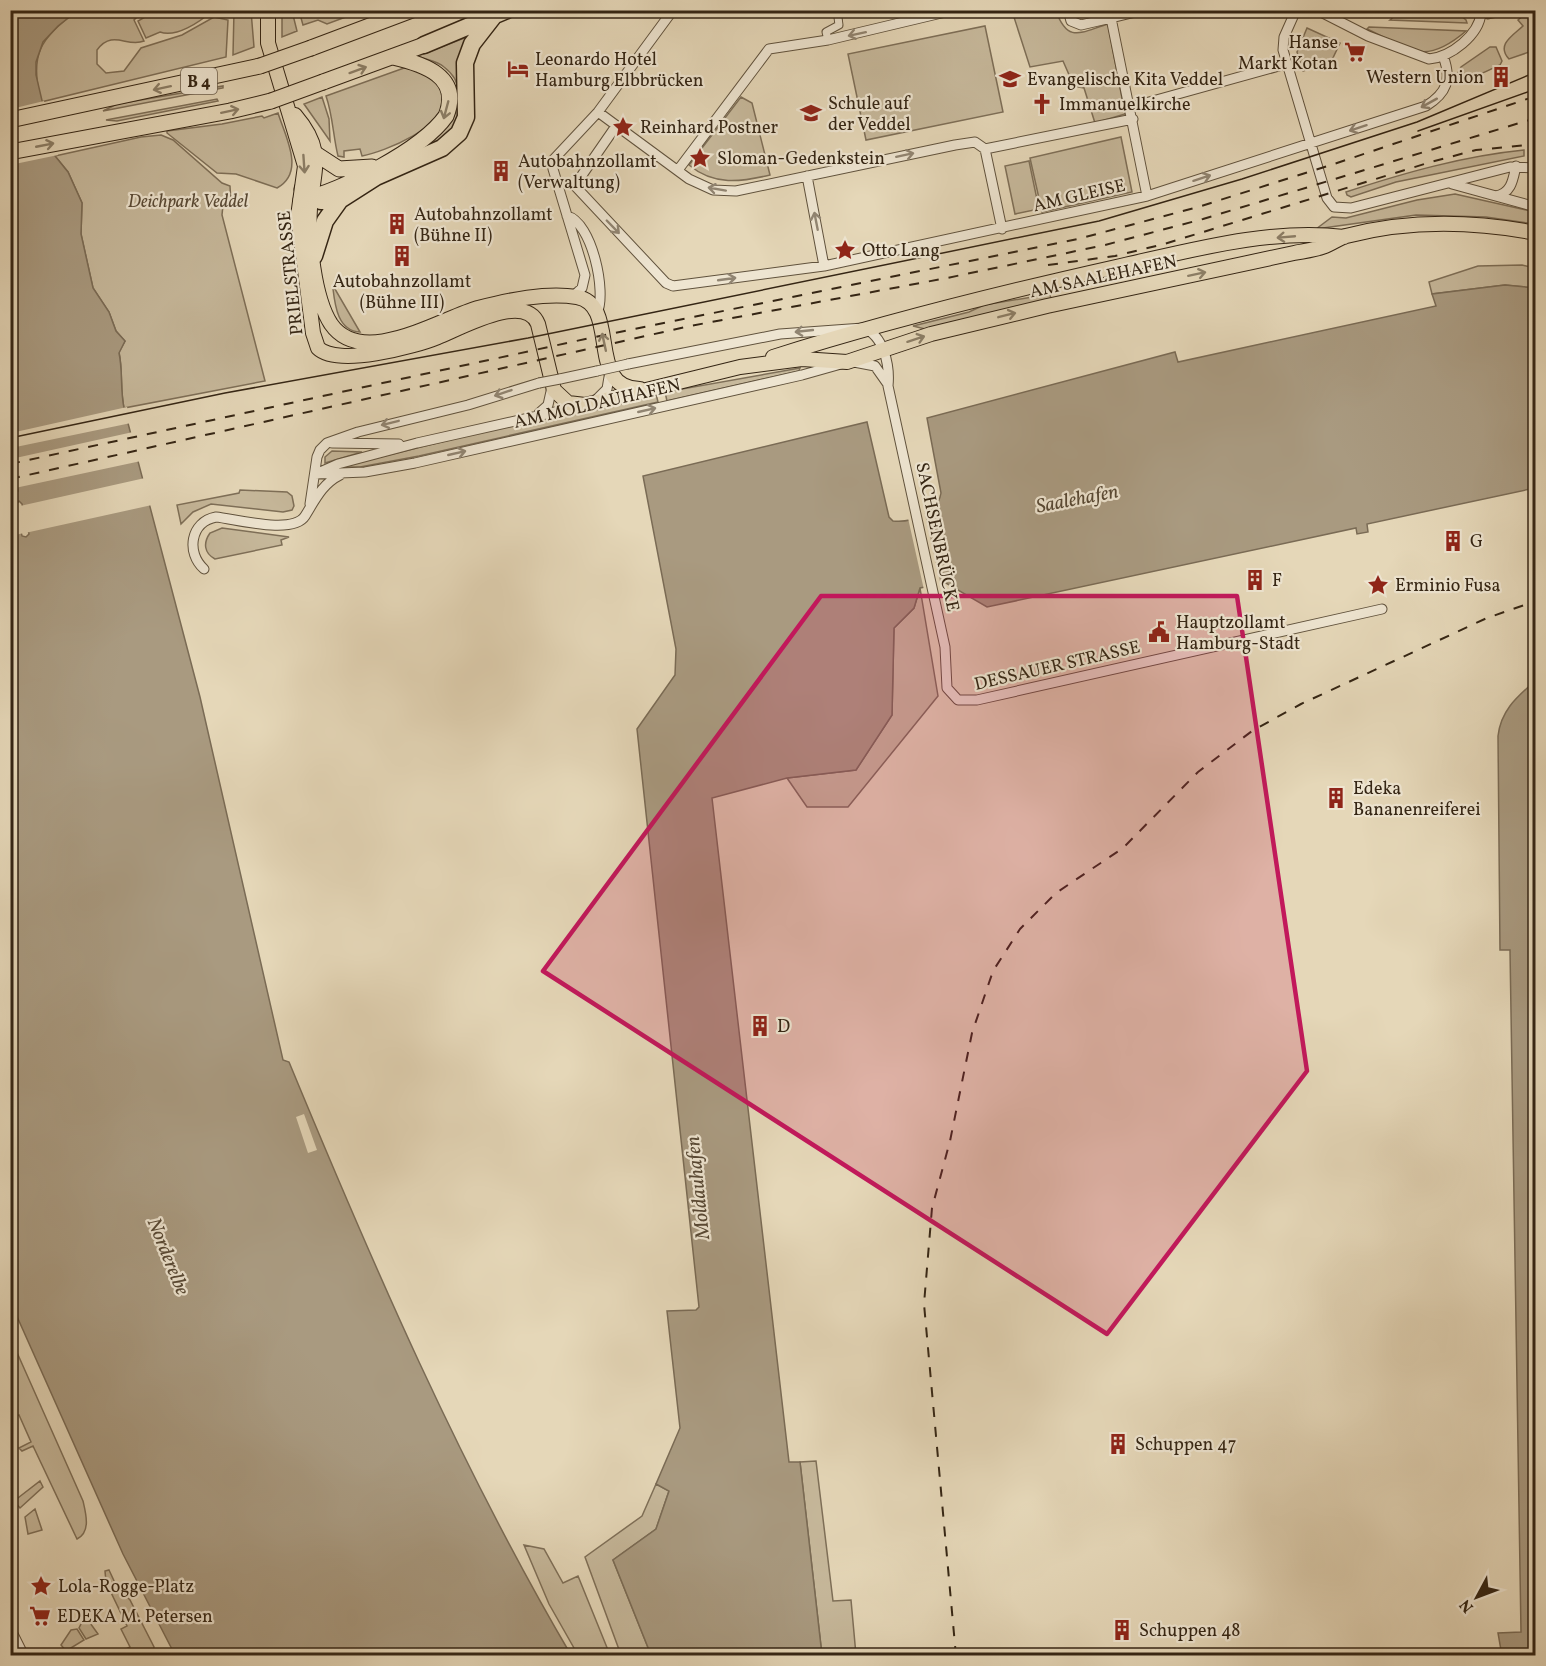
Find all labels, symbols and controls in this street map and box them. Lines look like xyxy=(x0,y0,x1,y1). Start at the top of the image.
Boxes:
one-way arrow xyxy=(847,29,867,40)
place label: Hanse Markt Kotan xyxy=(1238,31,1338,77)
supermarket icon: Hanse Markt Kotan xyxy=(1343,40,1367,64)
place label: Leonardo Hotel Hamburg Elbbrücken xyxy=(535,48,704,94)
hotel icon: Leonardo Hotel Hamburg Elbbrücken xyxy=(506,57,530,81)
one-way arrow xyxy=(348,63,367,74)
building icon: Western Union xyxy=(1489,65,1513,89)
place label: Western Union xyxy=(1366,66,1484,91)
school or university icon: Evangelische Kita Veddel xyxy=(998,67,1022,91)
road number: B 4 xyxy=(181,68,217,94)
place label: Evangelische Kita Veddel xyxy=(1027,68,1223,93)
one-way arrow xyxy=(153,83,172,94)
place label: Schule auf der Veddel xyxy=(828,92,911,138)
church icon: Immanuelkirche xyxy=(1030,92,1054,116)
place label: Immanuelkirche xyxy=(1059,93,1191,118)
one-way arrow xyxy=(1420,98,1438,109)
one-way arrow xyxy=(440,100,451,119)
school or university icon: Schule auf der Veddel xyxy=(799,101,823,125)
one-way arrow xyxy=(219,105,239,116)
place icon: Reinhard Postner xyxy=(611,115,635,139)
place label: Reinhard Postner xyxy=(640,116,779,141)
one-way arrow xyxy=(1349,123,1368,134)
one-way arrow xyxy=(34,139,54,150)
place icon: Sloman-Gedenkstein xyxy=(688,146,712,170)
place label: Sloman-Gedenkstein xyxy=(717,147,885,172)
one-way arrow xyxy=(895,149,914,160)
place label: Autobahnzollamt (Verwaltung) xyxy=(518,150,657,196)
one-way arrow xyxy=(299,153,310,173)
building icon: Autobahnzollamt (Verwaltung) xyxy=(489,159,513,183)
one-way arrow xyxy=(1192,172,1211,183)
street label: AM GLEISE xyxy=(1031,174,1128,219)
one-way arrow xyxy=(708,183,727,194)
park label: Deichpark Veddel xyxy=(128,190,249,215)
place label: Autobahnzollamt (Bühne II) xyxy=(414,203,553,249)
street label: PRIELSTRASSE xyxy=(273,209,310,336)
building icon: Autobahnzollamt (Bühne II) xyxy=(385,212,409,236)
one-way arrow xyxy=(809,212,821,231)
one-way arrow xyxy=(606,220,620,235)
one-way arrow xyxy=(1276,232,1296,243)
place icon: Otto Lang xyxy=(833,238,857,262)
place label: Otto Lang xyxy=(862,239,940,264)
building icon: Autobahnzollamt (Bühne III) xyxy=(390,244,414,268)
street label: AM SAALEHAFEN xyxy=(1027,250,1179,305)
one-way arrow xyxy=(1187,268,1207,279)
place label: Autobahnzollamt (Bühne III) xyxy=(333,270,471,316)
one-way arrow xyxy=(717,274,737,285)
one-way arrow xyxy=(997,309,1016,321)
one-way arrow xyxy=(795,326,815,337)
one-way arrow xyxy=(906,332,925,343)
one-way arrow xyxy=(598,333,609,352)
street label: AM MOLDAUHAFEN xyxy=(512,373,683,436)
one-way arrow xyxy=(494,388,513,399)
one-way arrow xyxy=(637,404,656,416)
one-way arrow xyxy=(381,418,400,429)
one-way arrow xyxy=(447,447,466,459)
street label: SACHSENBRÜCKE xyxy=(908,460,965,614)
water label: Saalehafen xyxy=(1034,478,1121,522)
building icon: G xyxy=(1441,529,1465,553)
place label: G xyxy=(1470,530,1483,555)
building icon: F xyxy=(1243,568,1267,592)
place label: F xyxy=(1272,569,1282,594)
place icon: Erminio Fusa xyxy=(1366,573,1390,597)
place label: Erminio Fusa xyxy=(1395,574,1500,599)
place label: Hauptzollamt Hamburg-Stadt xyxy=(1176,611,1300,657)
public building icon: Hauptzollamt Hamburg-Stadt xyxy=(1147,620,1171,644)
street label: DESSAUER STRASSE xyxy=(972,635,1143,698)
place label: Edeka Bananenreiferei xyxy=(1353,777,1481,823)
building icon: Edeka Bananenreiferei xyxy=(1324,786,1348,810)
building icon: D xyxy=(748,1014,772,1038)
place label: D xyxy=(777,1015,790,1040)
water label: Moldauhafen xyxy=(680,1135,718,1242)
water label: Norderelbe xyxy=(139,1214,196,1300)
building icon: Schuppen 47 xyxy=(1106,1432,1130,1456)
place label: Schuppen 47 xyxy=(1135,1433,1236,1458)
north arrow xyxy=(1447,1567,1507,1627)
place icon: Lola-Rogge-Platz xyxy=(29,1574,53,1598)
place label: Lola-Rogge-Platz xyxy=(58,1575,194,1600)
text: N xyxy=(1455,1594,1479,1617)
supermarket icon: EDEKA M. Petersen xyxy=(28,1604,52,1628)
place label: EDEKA M. Petersen xyxy=(57,1605,213,1630)
building icon: Schuppen 48 xyxy=(1110,1618,1134,1642)
place label: Schuppen 48 xyxy=(1139,1619,1240,1644)

